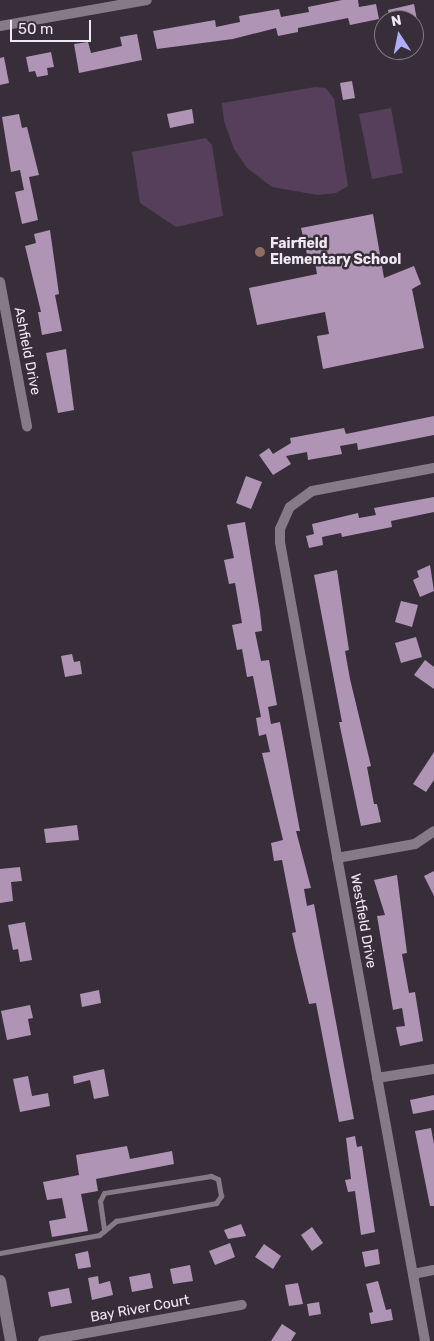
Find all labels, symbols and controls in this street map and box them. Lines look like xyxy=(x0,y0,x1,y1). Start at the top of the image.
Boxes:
scale bar xyxy=(12,10,94,42)
north arrow xyxy=(374,10,424,60)
text: N xyxy=(390,11,403,30)
text: 50 m xyxy=(18,20,53,38)
place label: Fairfield Elementary School xyxy=(270,236,402,268)
marker: Fairfield Elementary School xyxy=(254,246,266,258)
street label: Ashfield Drive xyxy=(10,306,44,396)
street label: Westfield Drive xyxy=(346,872,380,970)
street label: Bay River Court xyxy=(89,1292,191,1326)

